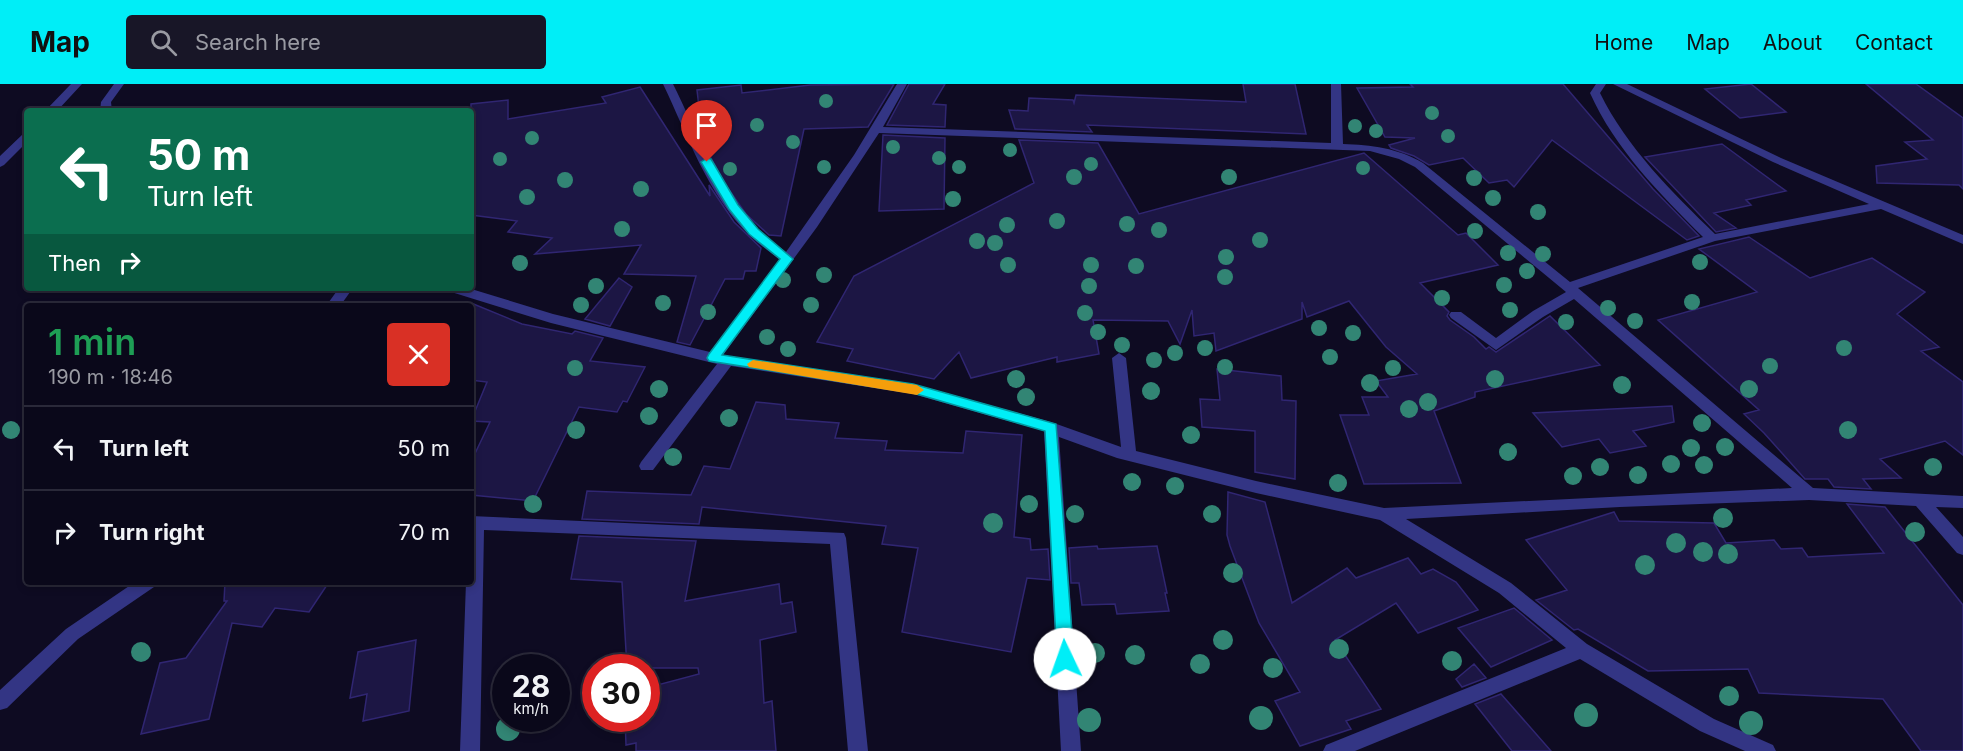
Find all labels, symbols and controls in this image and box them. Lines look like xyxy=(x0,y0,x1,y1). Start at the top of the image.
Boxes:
search box xyxy=(126,15,546,69)
text: Map xyxy=(30,25,90,59)
icon: search xyxy=(147,26,180,59)
text: Search here xyxy=(195,29,321,55)
text: Home xyxy=(1594,30,1653,55)
text: Map xyxy=(1686,30,1730,55)
text: About xyxy=(1763,30,1822,55)
text: Contact xyxy=(1855,30,1933,55)
pin xyxy=(681,100,732,162)
icon: arrive xyxy=(690,109,723,142)
text: 50 m xyxy=(147,129,250,180)
icon: left xyxy=(48,132,126,210)
text: Turn left xyxy=(147,180,253,213)
icon: right xyxy=(113,246,146,279)
text: Then xyxy=(48,250,101,276)
text: 1 min xyxy=(48,320,136,364)
button: close xyxy=(387,323,450,386)
text: 190 m · 18:46 xyxy=(48,365,173,389)
icon: left xyxy=(48,432,81,465)
text: Turn left xyxy=(99,435,189,461)
text: 50 m xyxy=(397,435,450,461)
icon: right xyxy=(48,516,81,549)
text: Turn right xyxy=(99,519,205,545)
text: 70 m xyxy=(399,519,450,545)
position arrow xyxy=(1033,627,1097,691)
speed limit sign: 30 xyxy=(582,654,660,732)
text: 28 xyxy=(512,668,550,704)
text: km/h xyxy=(513,699,549,718)

